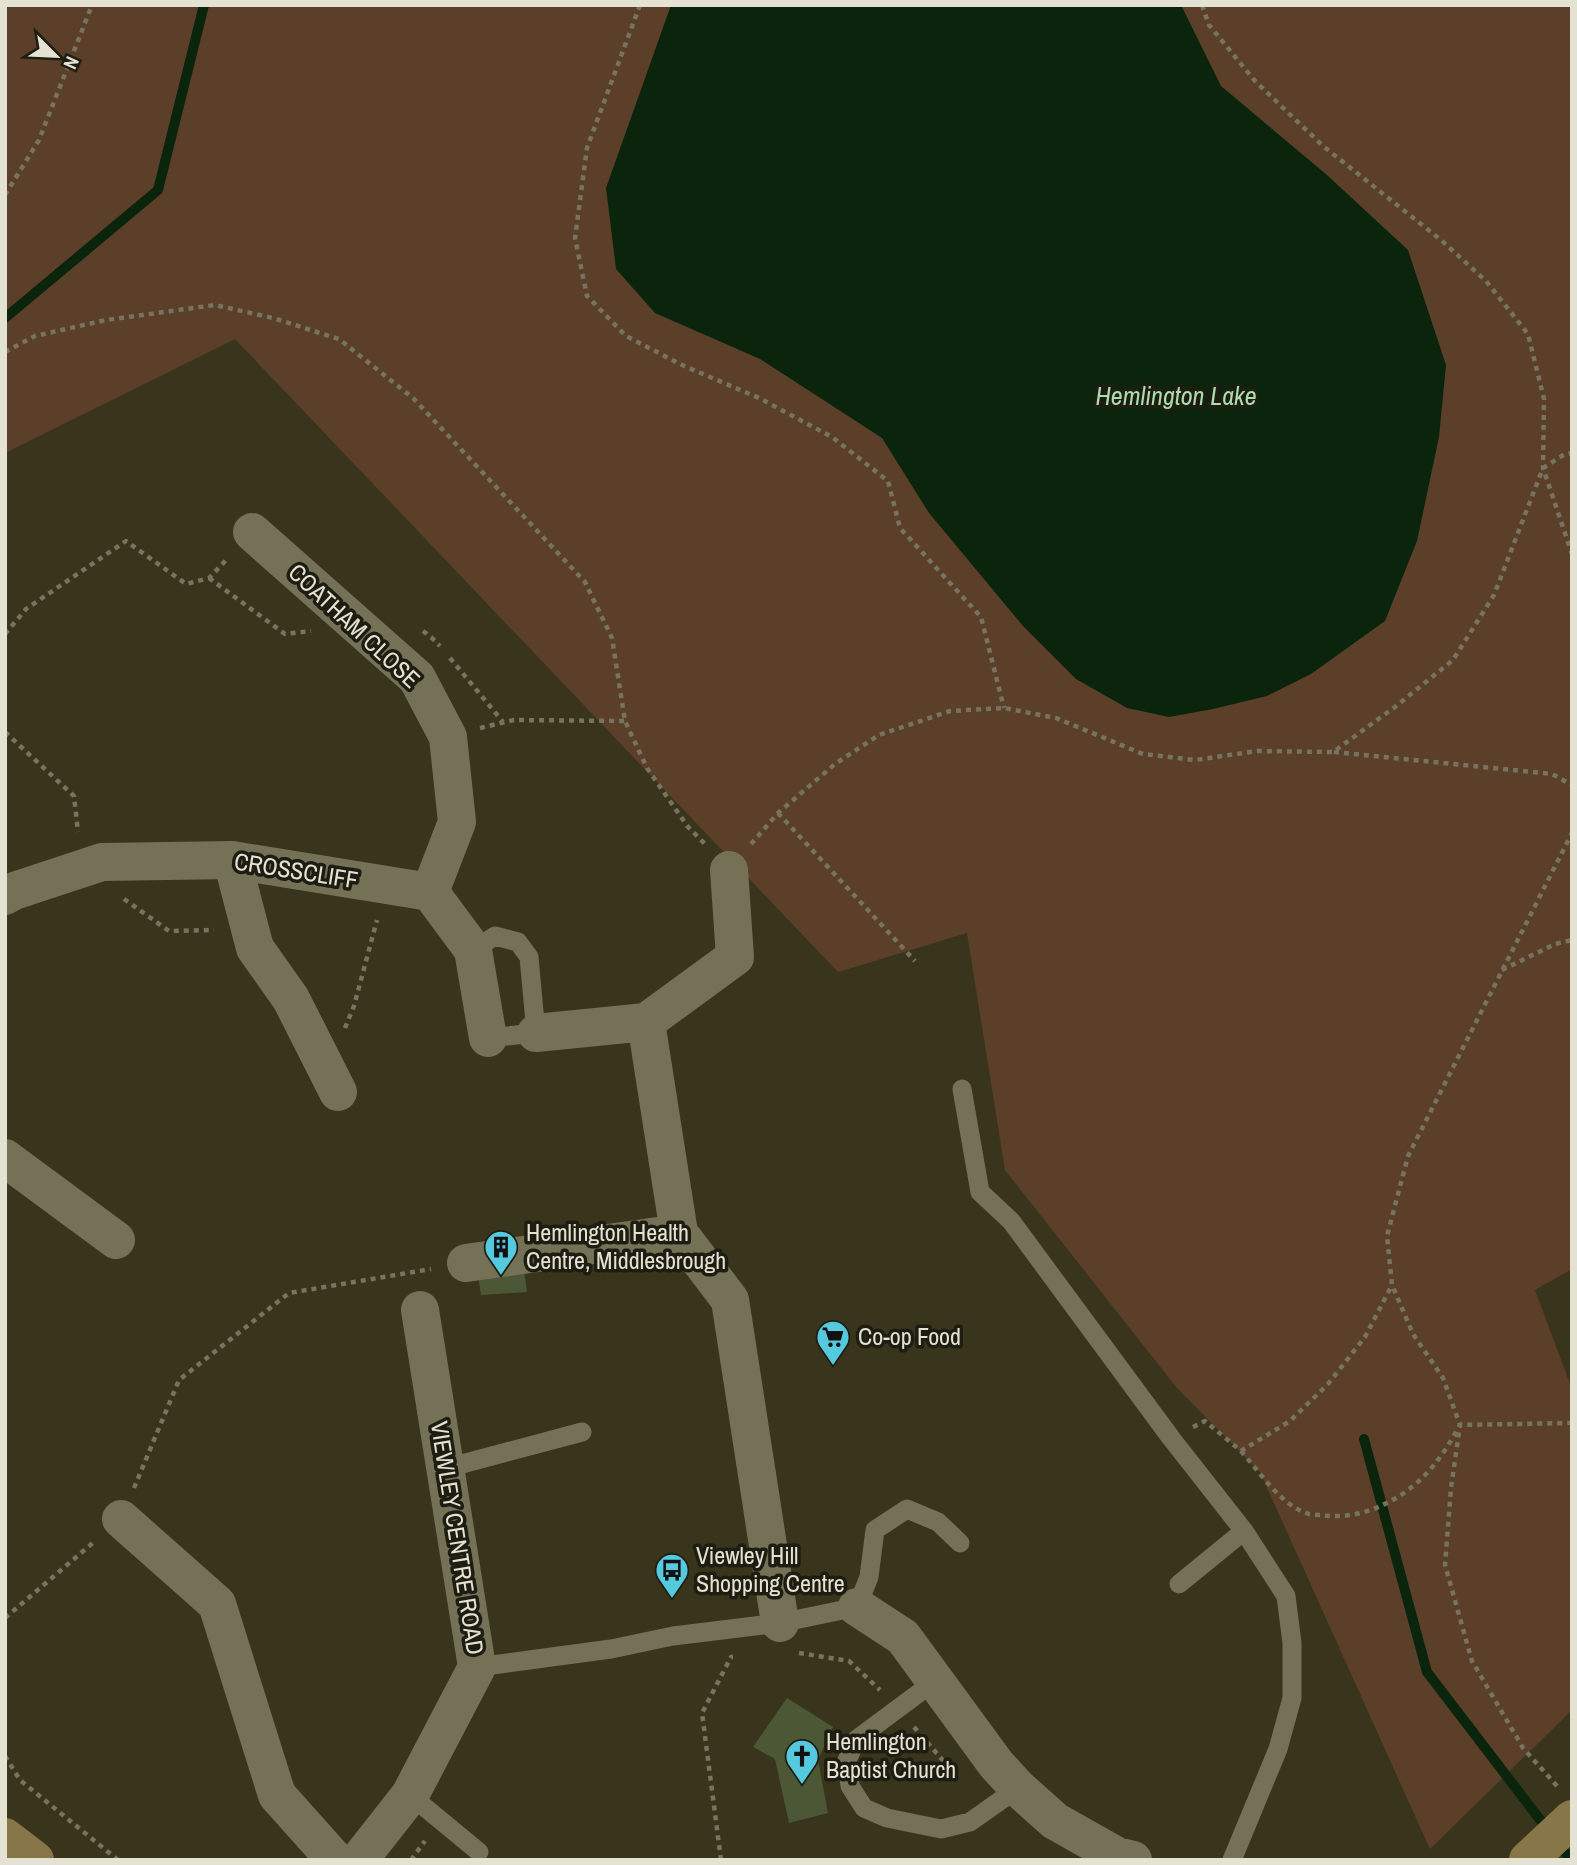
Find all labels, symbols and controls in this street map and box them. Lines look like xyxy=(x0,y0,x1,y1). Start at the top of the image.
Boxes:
north arrow xyxy=(21,21,91,91)
text: N xyxy=(57,52,86,73)
water label: Hemlington Lake xyxy=(1095,378,1257,413)
street label: COATHAM CLOSE xyxy=(282,556,427,695)
street label: CROSSCLIFF xyxy=(232,844,360,896)
place label: Hemlington Health Centre, Middlesbrough xyxy=(526,1216,726,1276)
building icon: Hemlington Health Centre, Middlesbrough xyxy=(482,1228,520,1277)
supermarket icon: Co-op Food xyxy=(814,1318,852,1367)
place label: Co-op Food xyxy=(858,1320,961,1352)
street label: VIEWLEY CENTRE ROAD xyxy=(424,1419,492,1657)
place label: Viewley Hill Shopping Centre xyxy=(696,1539,845,1599)
bus stop icon: Viewley Hill Shopping Centre xyxy=(653,1551,691,1600)
place label: Hemlington Baptist Church xyxy=(826,1725,956,1785)
church icon: Hemlington Baptist Church xyxy=(783,1737,821,1786)

